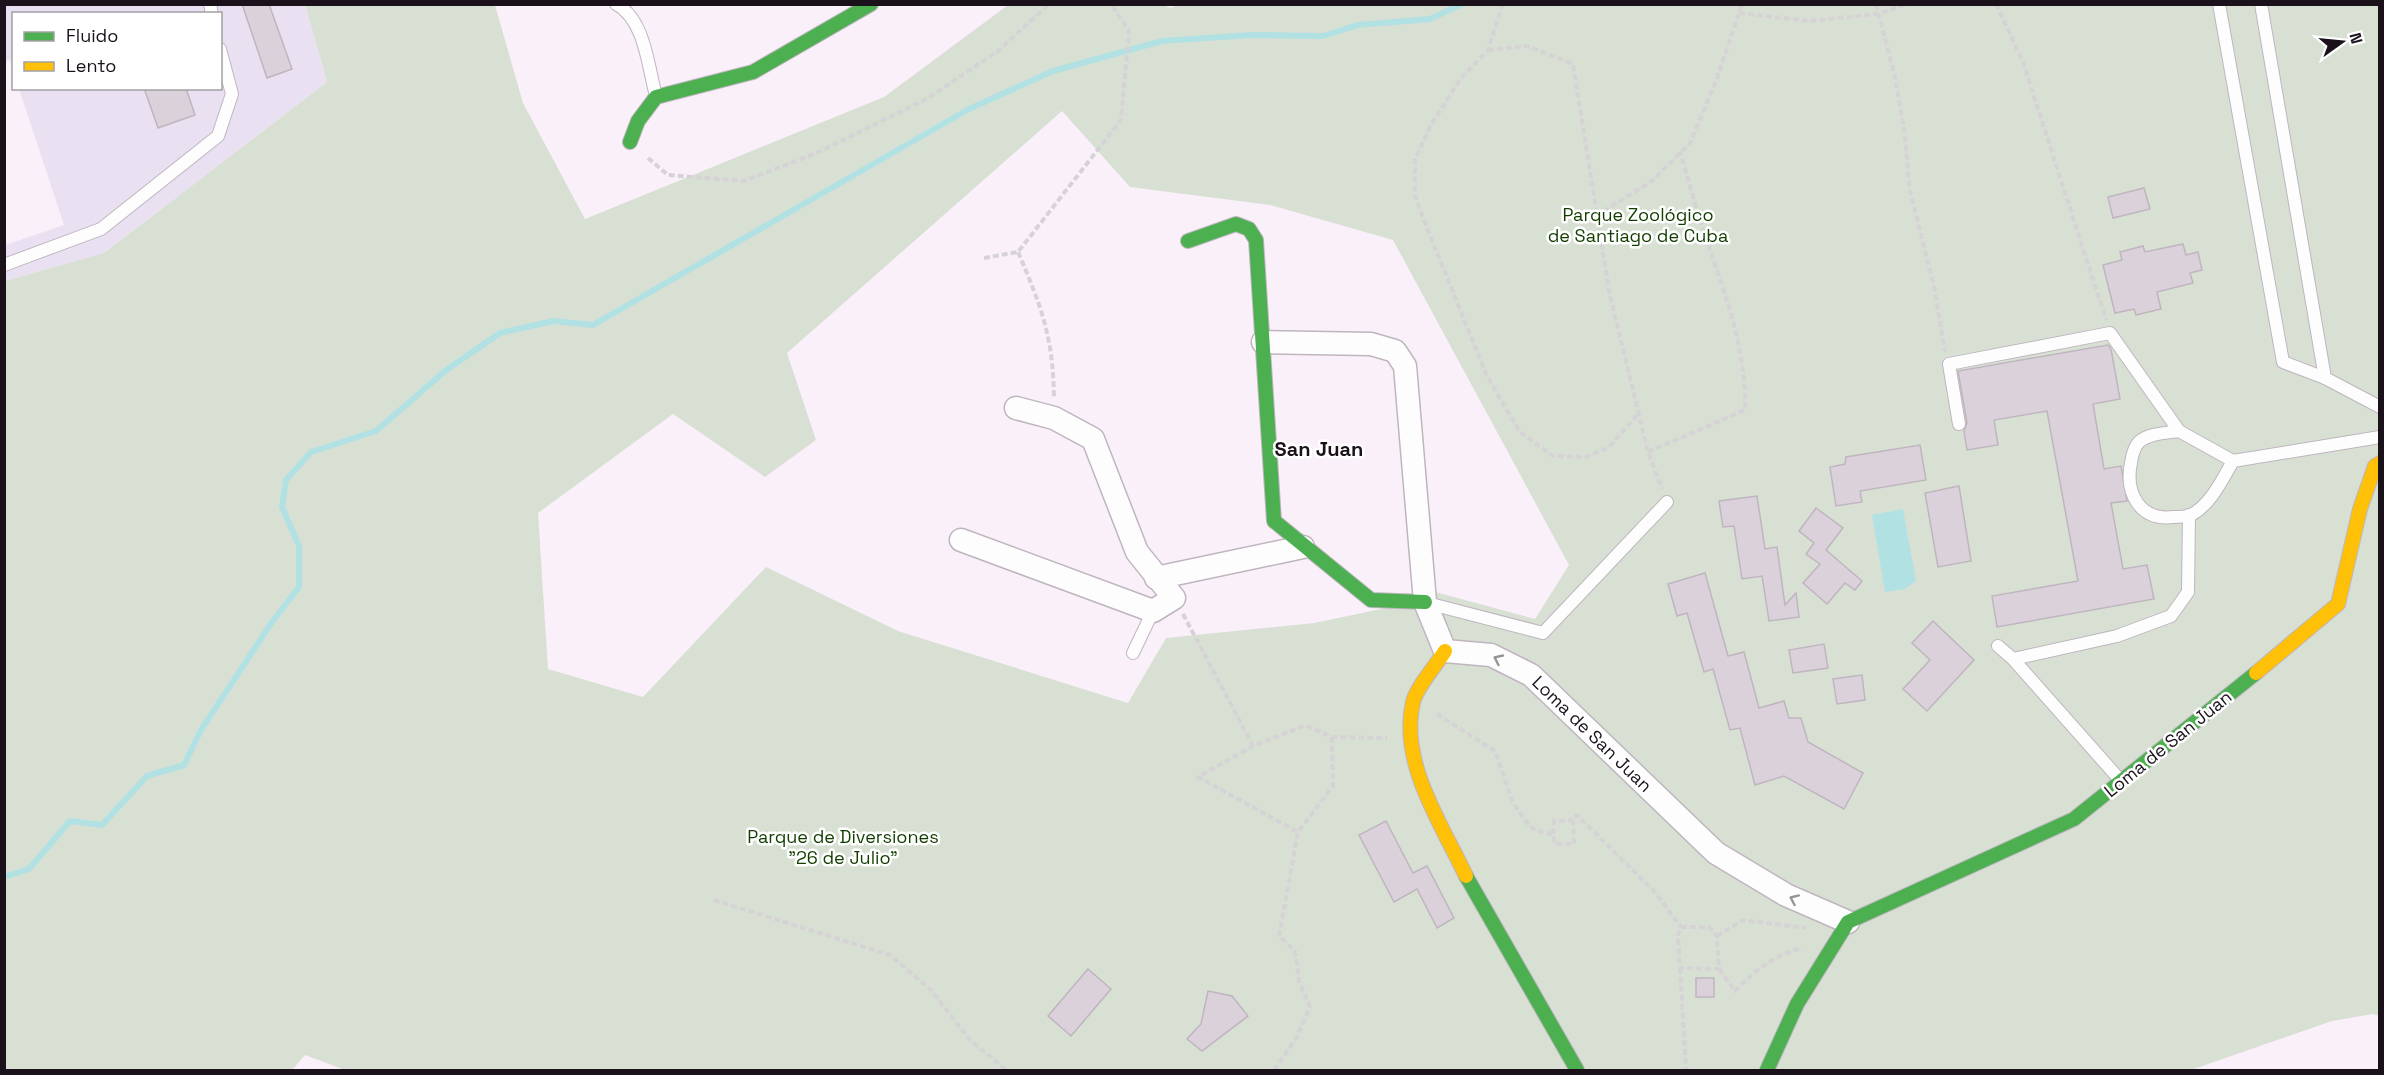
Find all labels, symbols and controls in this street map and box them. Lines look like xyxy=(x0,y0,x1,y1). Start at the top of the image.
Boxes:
legend xyxy=(12,12,222,90)
north arrow xyxy=(2312,12,2372,72)
text: Fluido xyxy=(66,24,118,47)
text: N xyxy=(2344,30,2368,46)
text: Lento xyxy=(66,54,116,77)
park label: Parque Zoológico de Santiago de Cuba xyxy=(1548,203,1728,247)
district label: San Juan xyxy=(1275,436,1363,462)
one-way arrow xyxy=(1494,654,1505,666)
street label: Loma de San Juan xyxy=(1528,671,1657,797)
street label: Loma de San Juan xyxy=(2099,685,2236,802)
park label: Parque de Diversiones "26 de Julio" xyxy=(747,825,939,869)
one-way arrow xyxy=(1790,894,1801,906)

